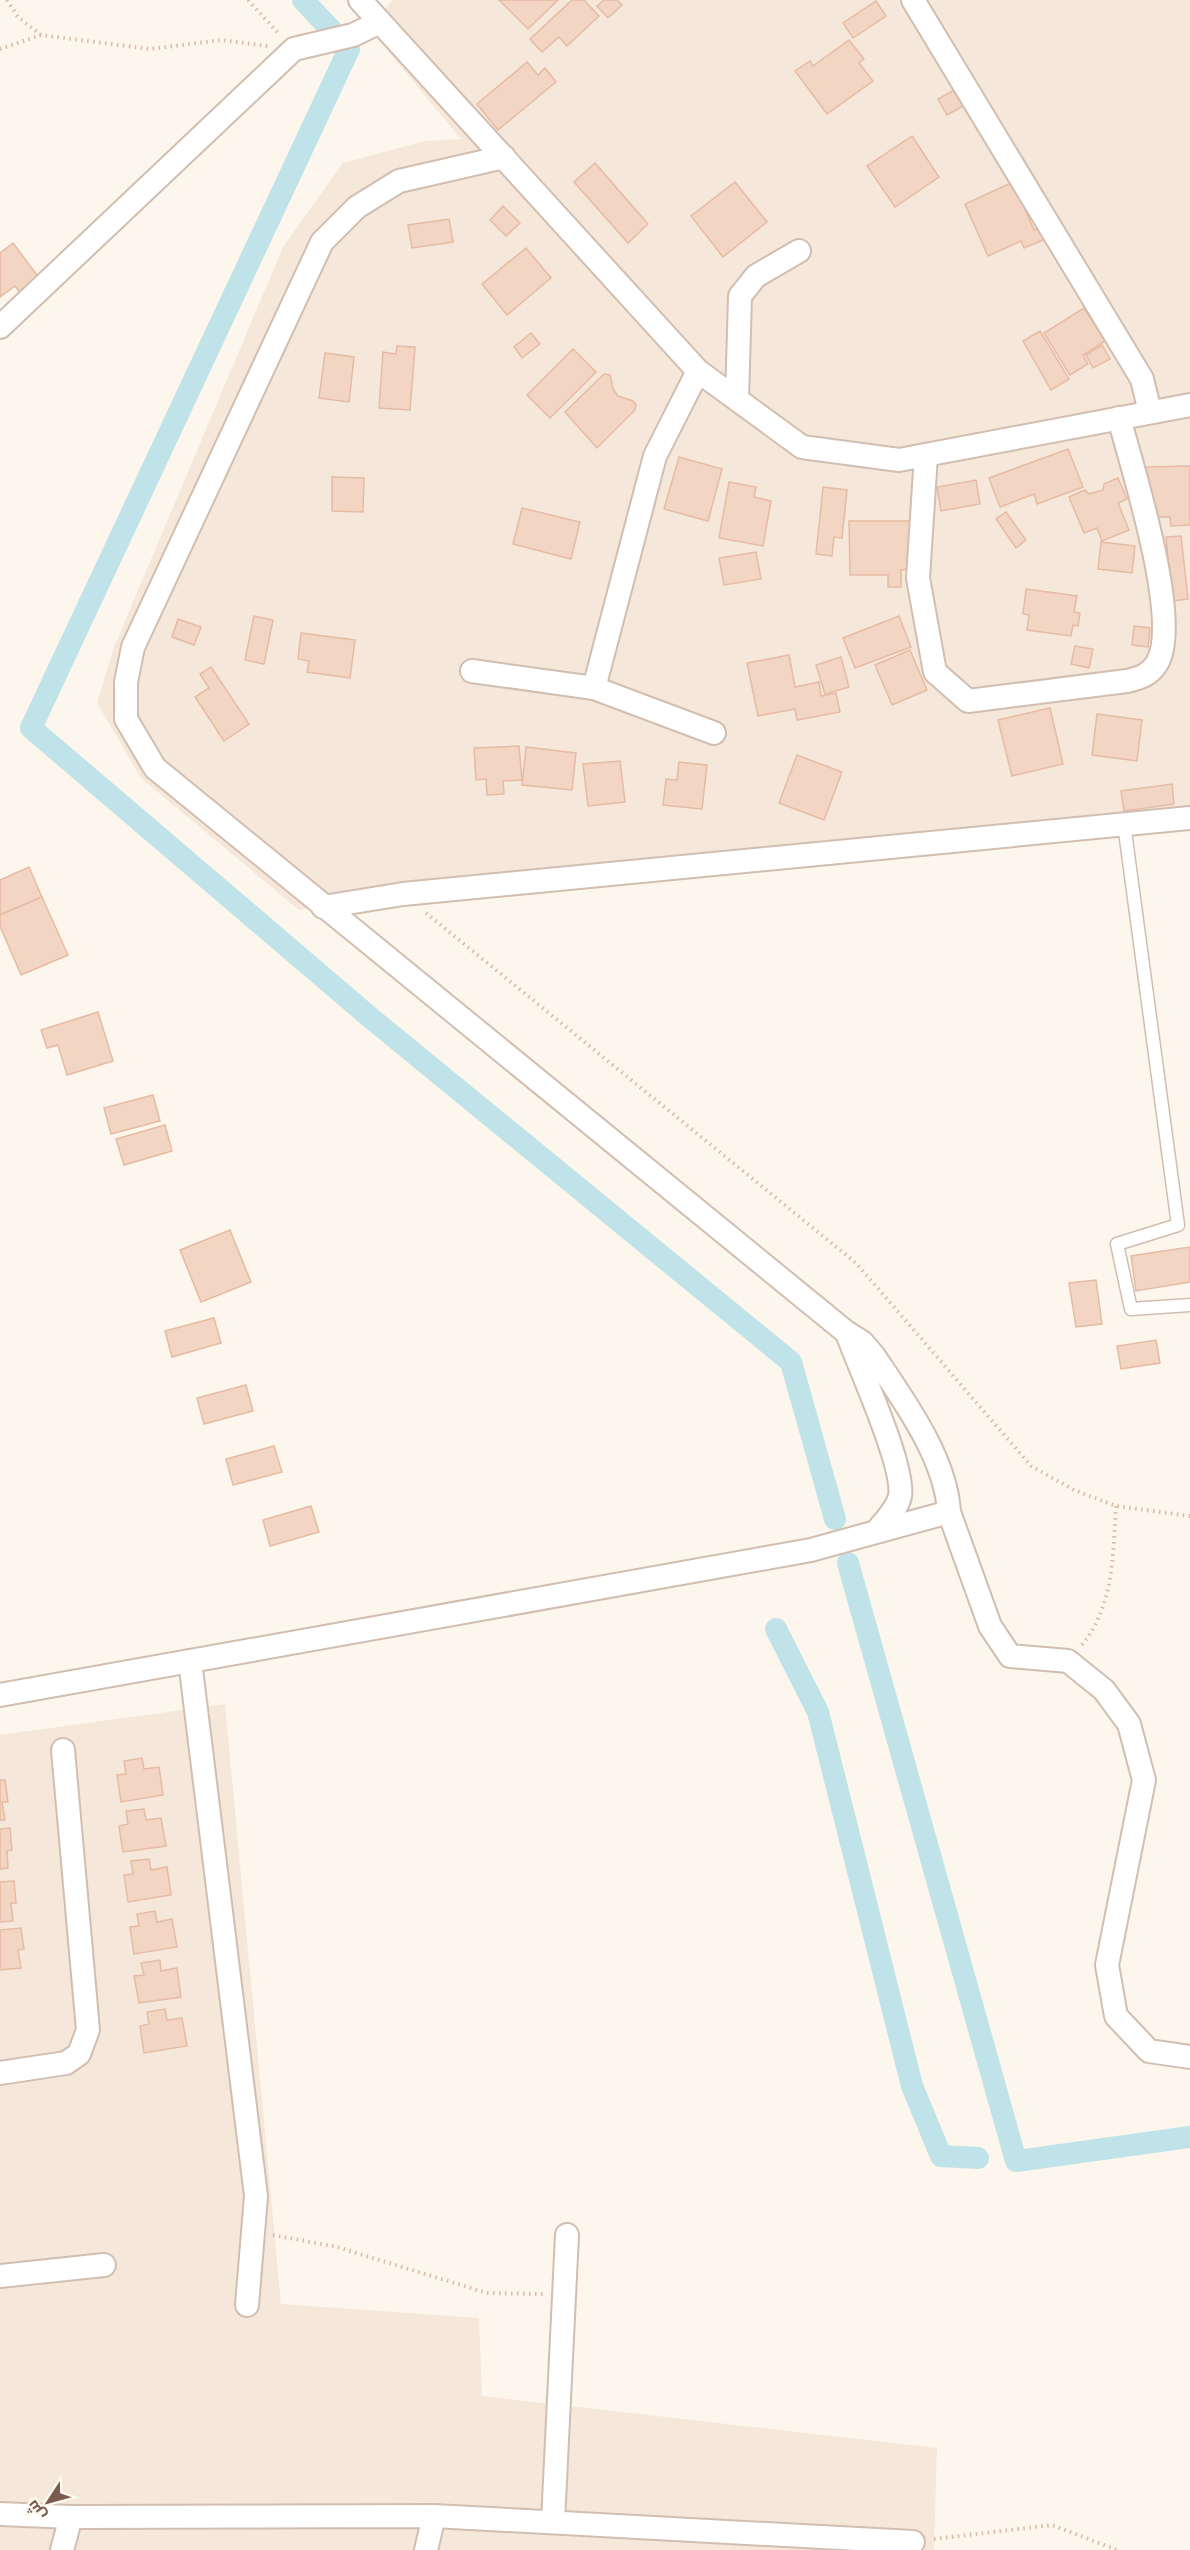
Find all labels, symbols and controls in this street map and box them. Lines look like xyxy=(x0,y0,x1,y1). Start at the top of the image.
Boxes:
north arrow xyxy=(18,2472,78,2532)
text: ش xyxy=(23,2497,50,2524)

